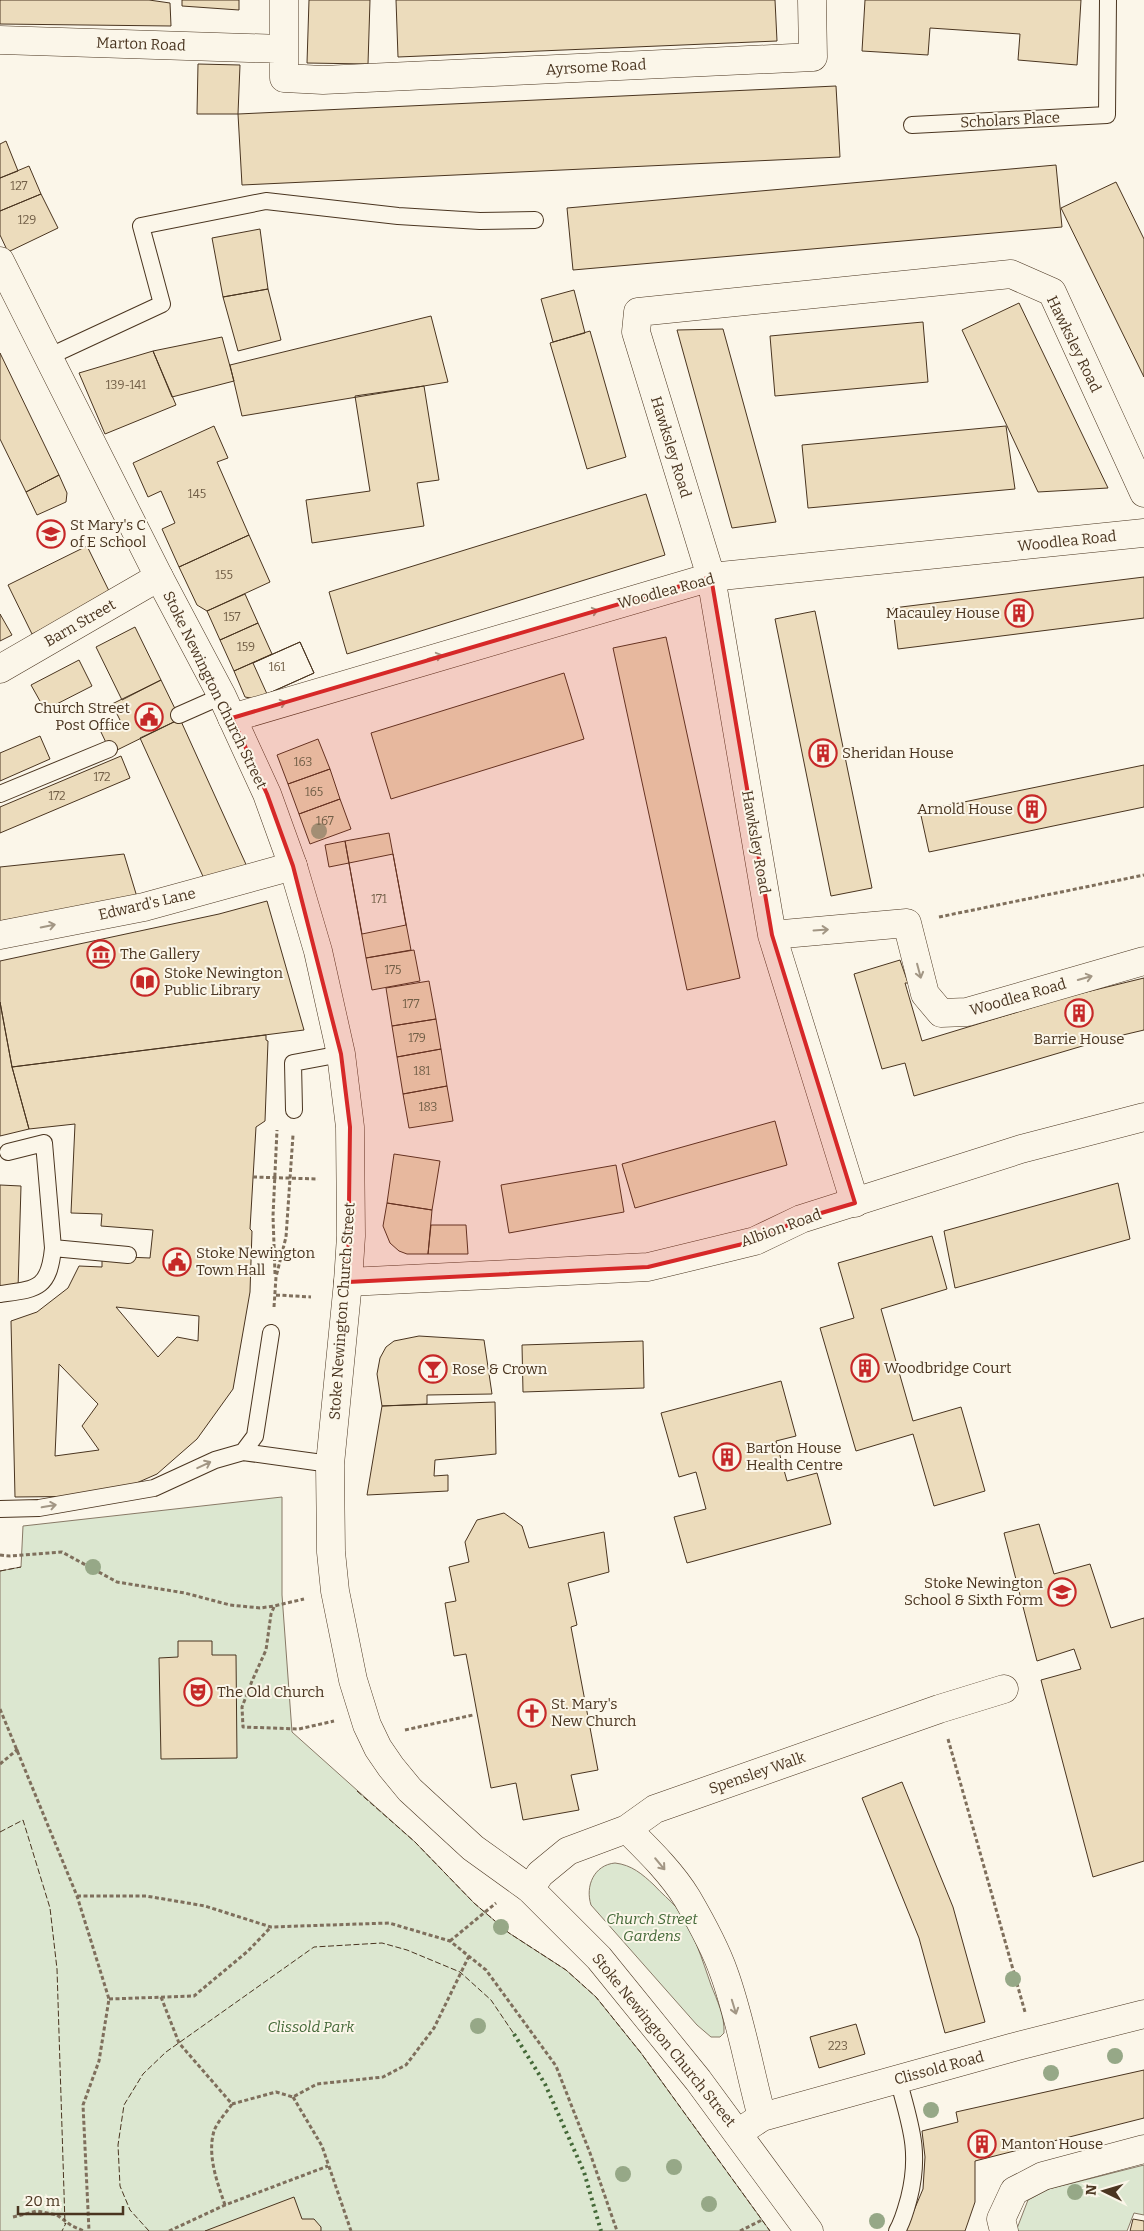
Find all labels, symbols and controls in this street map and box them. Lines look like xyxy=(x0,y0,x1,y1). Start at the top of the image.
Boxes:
street label: Marton Road xyxy=(96,33,186,55)
street label: Ayrsome Road xyxy=(545,55,647,79)
street label: Scholars Place xyxy=(960,108,1060,132)
house number: 127 xyxy=(10,179,28,193)
house number: 129 xyxy=(18,213,36,227)
street label: Hawksley Road xyxy=(1043,293,1105,395)
house number: 139-141 xyxy=(106,378,146,392)
street label: Hawksley Road xyxy=(647,394,695,500)
house number: 145 xyxy=(188,487,206,501)
place label: St Mary's C of E School xyxy=(70,516,146,551)
school or university icon: St Mary's C of E School xyxy=(36,519,66,549)
street label: Woodlea Road xyxy=(1017,527,1117,555)
house number: 155 xyxy=(215,568,233,582)
street label: Woodlea Road xyxy=(616,569,716,613)
street label: Stoke Newington Church Street xyxy=(159,588,271,792)
street label: Barn Street xyxy=(41,595,119,650)
building icon: Macauley House xyxy=(1004,598,1034,628)
place label: Macauley House xyxy=(886,604,1000,622)
one-way arrow xyxy=(582,606,598,616)
house number: 157 xyxy=(223,610,241,624)
house number: 159 xyxy=(237,640,255,654)
one-way arrow xyxy=(426,652,442,662)
house number: 161 xyxy=(269,660,285,674)
one-way arrow xyxy=(271,698,287,708)
place label: Church Street Post Office xyxy=(34,699,131,734)
public building icon: Church Street Post Office xyxy=(134,702,164,732)
building icon: Sheridan House xyxy=(808,738,838,768)
place label: Sheridan House xyxy=(842,744,954,762)
house number: 163 xyxy=(294,755,312,769)
house number: 172 xyxy=(93,770,111,784)
house number: 165 xyxy=(305,785,323,799)
house number: 172 xyxy=(48,789,66,803)
street label: Hawksley Road xyxy=(738,789,774,895)
building icon: Arnold House xyxy=(1017,794,1047,824)
place label: Arnold House xyxy=(917,800,1013,818)
house number: 167 xyxy=(316,814,334,828)
street label: Edward's Lane xyxy=(97,884,197,924)
house number: 171 xyxy=(371,892,387,906)
one-way arrow xyxy=(39,920,55,930)
one-way arrow xyxy=(812,925,828,934)
museum icon: The Gallery xyxy=(86,939,116,969)
place label: The Gallery xyxy=(120,945,200,963)
one-way arrow xyxy=(915,962,925,978)
house number: 175 xyxy=(385,963,401,977)
place label: Stoke Newington Public Library xyxy=(164,964,283,999)
library icon: Stoke Newington Public Library xyxy=(130,967,160,997)
one-way arrow xyxy=(1077,972,1093,982)
street label: Woodlea Road xyxy=(968,975,1068,1019)
house number: 177 xyxy=(403,997,419,1011)
building icon: Barrie House xyxy=(1064,998,1094,1028)
place label: Barrie House xyxy=(1033,1030,1125,1048)
house number: 179 xyxy=(408,1031,426,1045)
house number: 181 xyxy=(414,1064,431,1078)
house number: 183 xyxy=(419,1100,438,1114)
street label: Stoke Newington Church Street xyxy=(325,1201,359,1420)
street label: Albion Road xyxy=(738,1205,824,1251)
place label: Stoke Newington Town Hall xyxy=(196,1244,315,1279)
public building icon: Stoke Newington Town Hall xyxy=(162,1247,192,1277)
building icon: Woodbridge Court xyxy=(850,1353,880,1383)
bar icon: Rose & Crown xyxy=(418,1354,448,1384)
place label: Woodbridge Court xyxy=(884,1359,1012,1377)
place label: Rose & Crown xyxy=(452,1360,548,1378)
place label: Barton House Health Centre xyxy=(746,1439,843,1474)
building icon: Barton House Health Centre xyxy=(712,1442,742,1472)
one-way arrow xyxy=(196,1460,211,1469)
one-way arrow xyxy=(40,1501,56,1511)
place label: Stoke Newington School & Sixth Form xyxy=(904,1574,1044,1609)
school or university icon: Stoke Newington School & Sixth Form xyxy=(1047,1577,1077,1607)
theatre icon: The Old Church xyxy=(183,1677,213,1707)
place label: The Old Church xyxy=(217,1683,325,1701)
place label: St. Mary's New Church xyxy=(551,1695,637,1730)
church icon: St. Mary's New Church xyxy=(517,1698,547,1728)
street label: Spensley Walk xyxy=(707,1748,808,1798)
one-way arrow xyxy=(655,1858,666,1871)
park label: Church Street Gardens xyxy=(606,1910,698,1945)
street label: Stoke Newington Church Street xyxy=(588,1950,740,2131)
one-way arrow xyxy=(730,1999,740,2015)
park label: Clissold Park xyxy=(268,2018,355,2036)
house number: 223 xyxy=(828,2039,848,2053)
street label: Clissold Road xyxy=(892,2047,986,2089)
building icon: Manton House xyxy=(967,2129,997,2159)
place label: Manton House xyxy=(1001,2135,1103,2153)
north arrow xyxy=(1079,2166,1129,2216)
scale bar xyxy=(18,2184,122,2216)
text: N xyxy=(1083,2184,1101,2196)
text: 20 m xyxy=(25,2192,61,2210)

